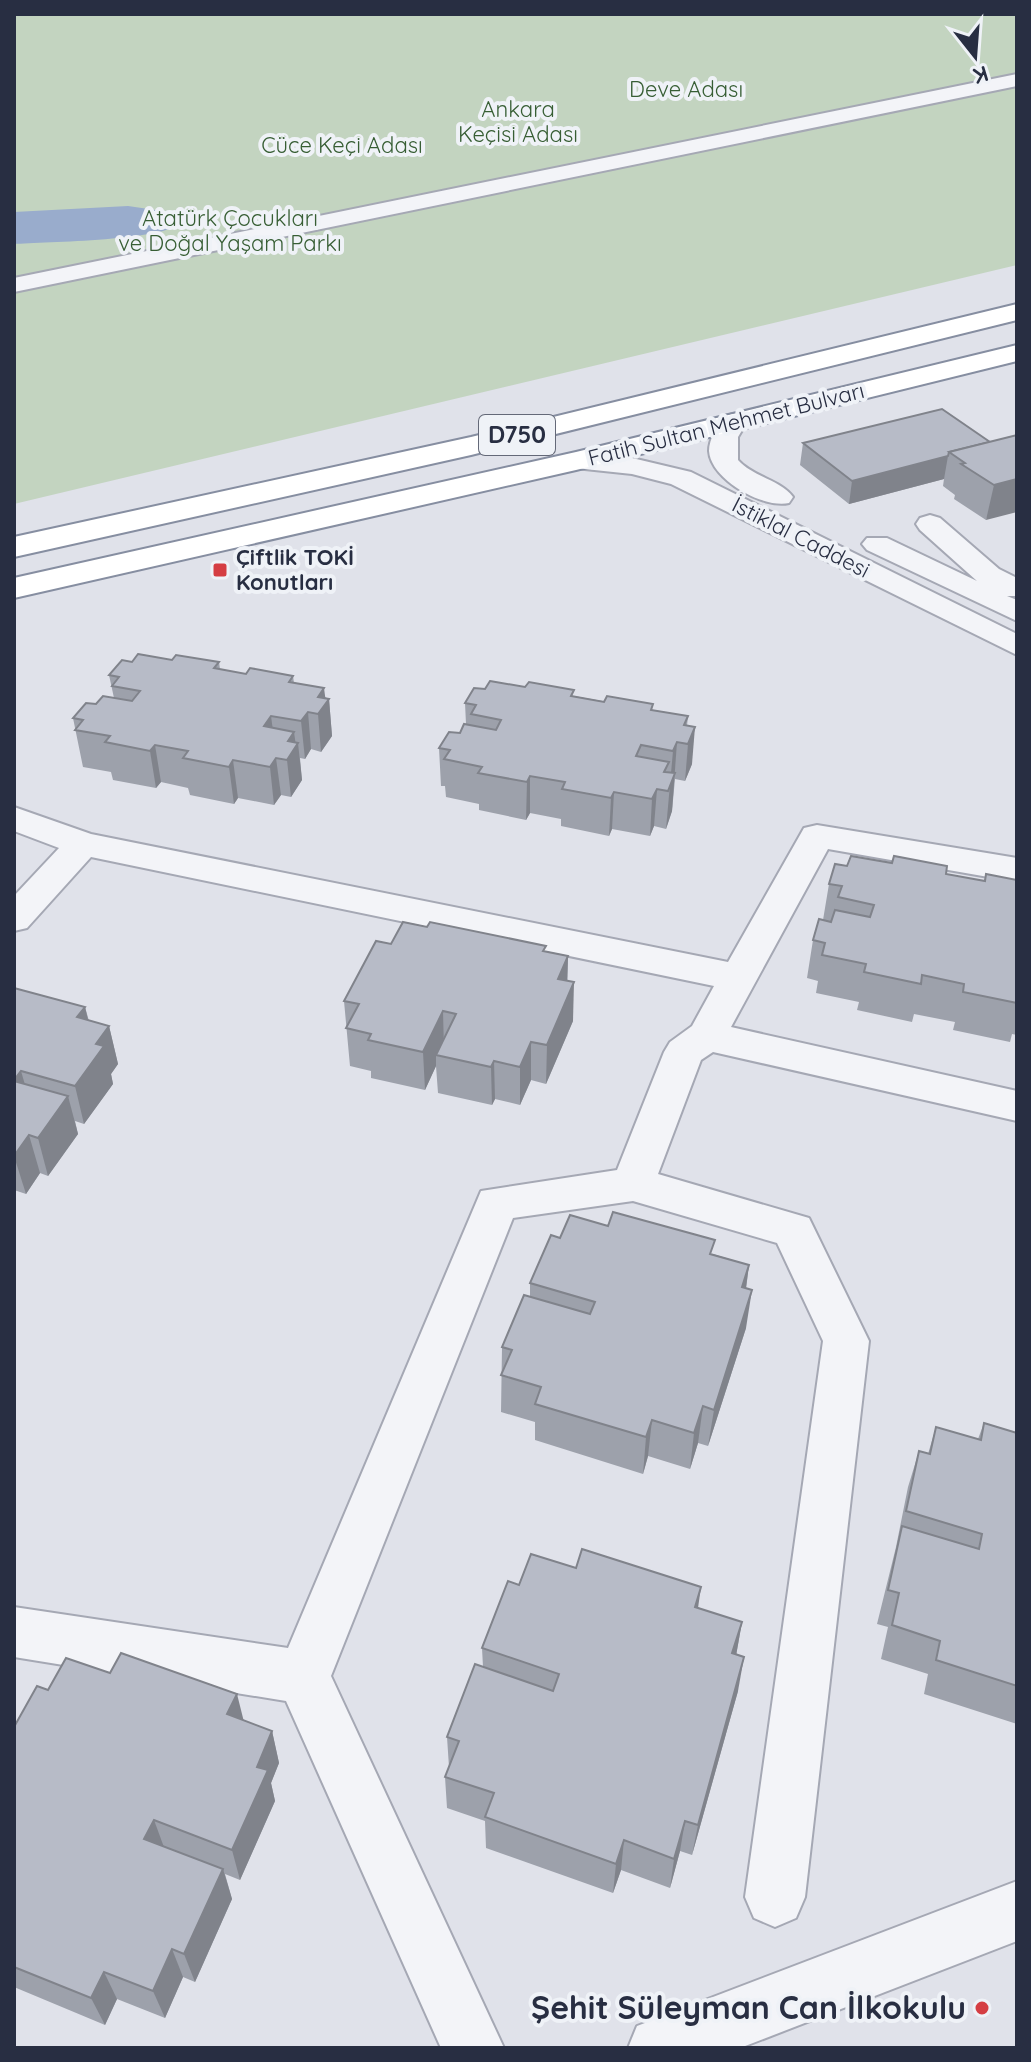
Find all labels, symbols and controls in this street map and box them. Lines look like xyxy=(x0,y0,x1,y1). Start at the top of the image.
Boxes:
north arrow xyxy=(935,16,1015,96)
text: K xyxy=(970,60,992,91)
park label: Deve Adası xyxy=(629,75,743,103)
park label: Ankara Keçisi Adası xyxy=(458,95,578,148)
park label: Cüce Keçi Adası xyxy=(261,131,423,159)
park label: Atatürk Çocukları ve Doğal Yaşam Parkı xyxy=(118,204,342,257)
street label: Fatih Sultan Mehmet Bulvarı xyxy=(585,376,867,472)
road number: D750 xyxy=(479,415,555,455)
street label: İstiklal Caddesi xyxy=(727,490,875,584)
place label: Çiftlik TOKİ Konutları xyxy=(236,543,354,596)
marker: Çiftlik TOKİ Konutları xyxy=(211,561,229,579)
place label: Şehit Süleyman Can İlkokulu xyxy=(531,1987,966,2027)
marker: Şehit Süleyman Can İlkokulu xyxy=(973,1999,991,2017)

